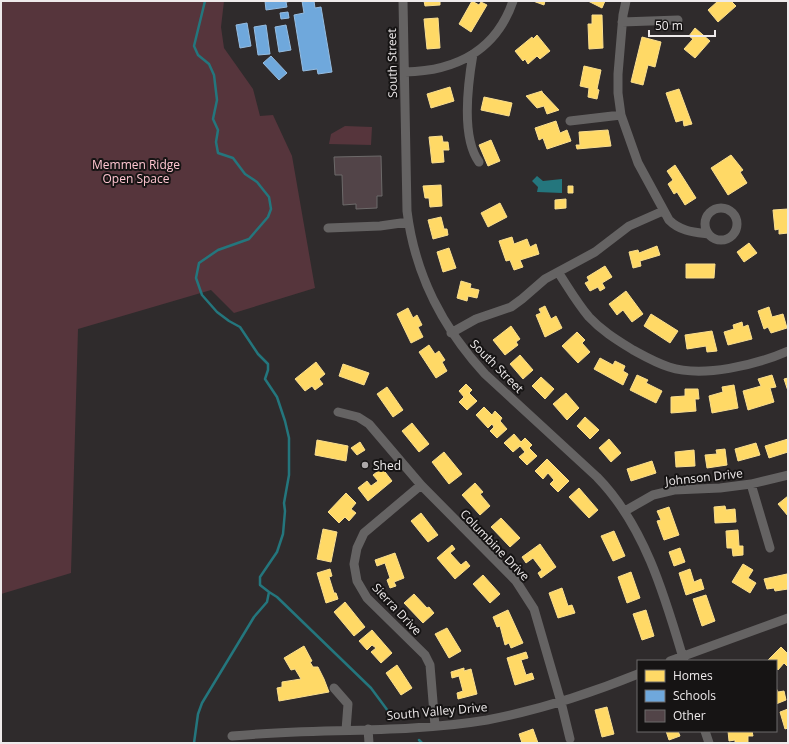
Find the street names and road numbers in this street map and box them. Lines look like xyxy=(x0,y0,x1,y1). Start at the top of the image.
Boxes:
street label: South Street xyxy=(383,28,401,98)
street label: South Street xyxy=(466,335,528,397)
street label: Johnson Drive xyxy=(663,464,744,490)
street label: Columbine Drive xyxy=(457,506,534,585)
street label: Sierra Drive xyxy=(369,579,426,639)
street label: South Valley Drive xyxy=(386,698,488,724)

